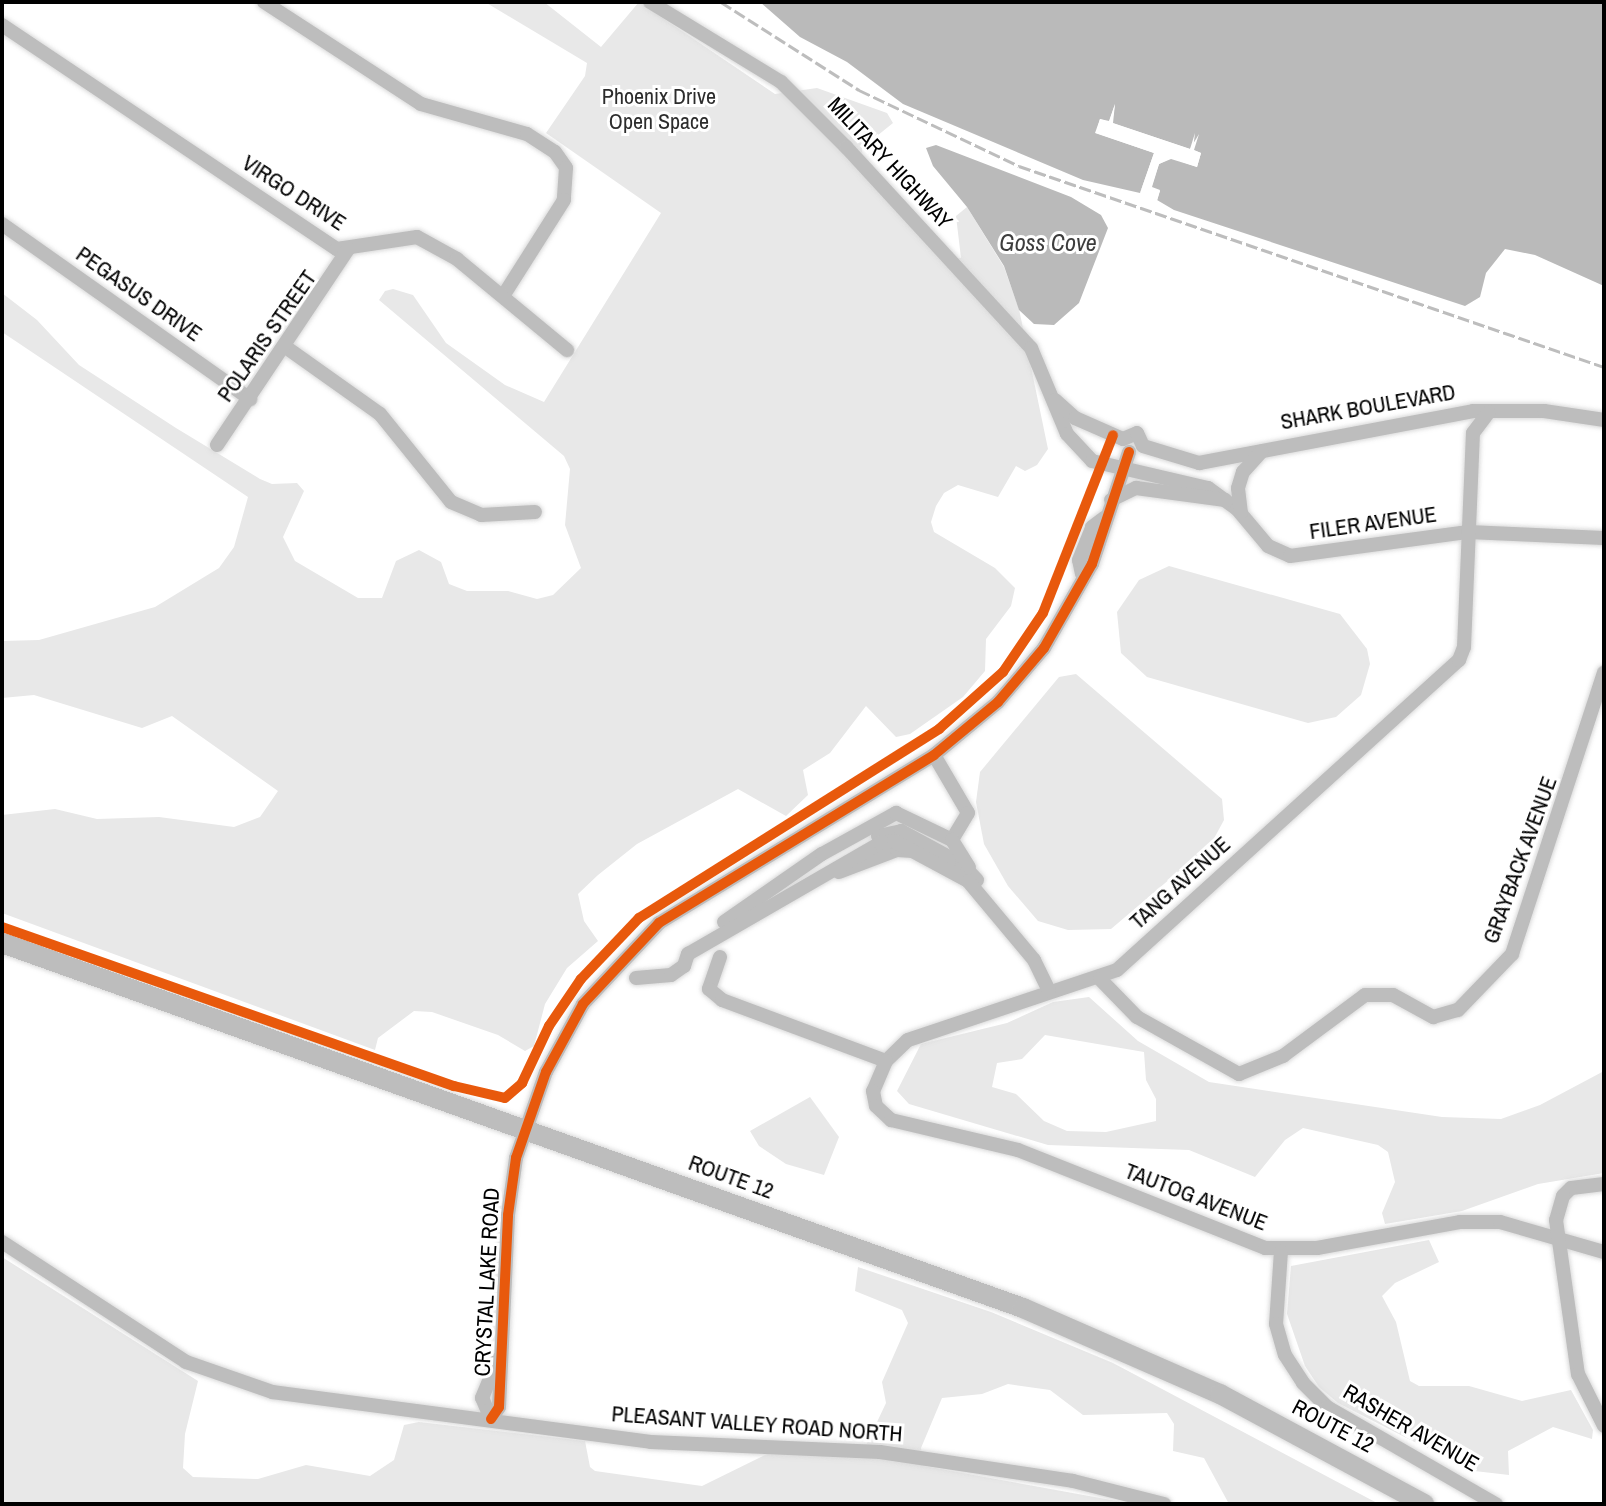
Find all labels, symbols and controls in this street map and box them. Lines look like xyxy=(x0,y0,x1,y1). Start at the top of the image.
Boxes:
park label: Phoenix Drive Open Space xyxy=(602,83,716,134)
street label: MILITARY HIGHWAY xyxy=(822,92,958,234)
street label: VIRGO DRIVE xyxy=(237,150,351,236)
water label: Goss Cove xyxy=(999,229,1097,257)
street label: PEGASUS DRIVE xyxy=(71,241,207,347)
street label: POLARIS STREET xyxy=(212,265,322,407)
street label: SHARK BOULEVARD xyxy=(1278,379,1458,435)
street label: FILER AVENUE xyxy=(1307,501,1439,545)
street label: GRAYBACK AVENUE xyxy=(1477,772,1563,948)
street label: TANG AVENUE xyxy=(1124,831,1236,935)
street label: ROUTE 12 xyxy=(685,1150,777,1204)
street label: TAUTOG AVENUE xyxy=(1121,1158,1271,1236)
street label: CRYSTAL LAKE ROAD xyxy=(469,1187,505,1377)
street label: RASHER AVENUE xyxy=(1338,1378,1484,1478)
street label: ROUTE 12 xyxy=(1288,1394,1378,1458)
street label: PLEASANT VALLEY ROAD NORTH xyxy=(610,1401,904,1447)

